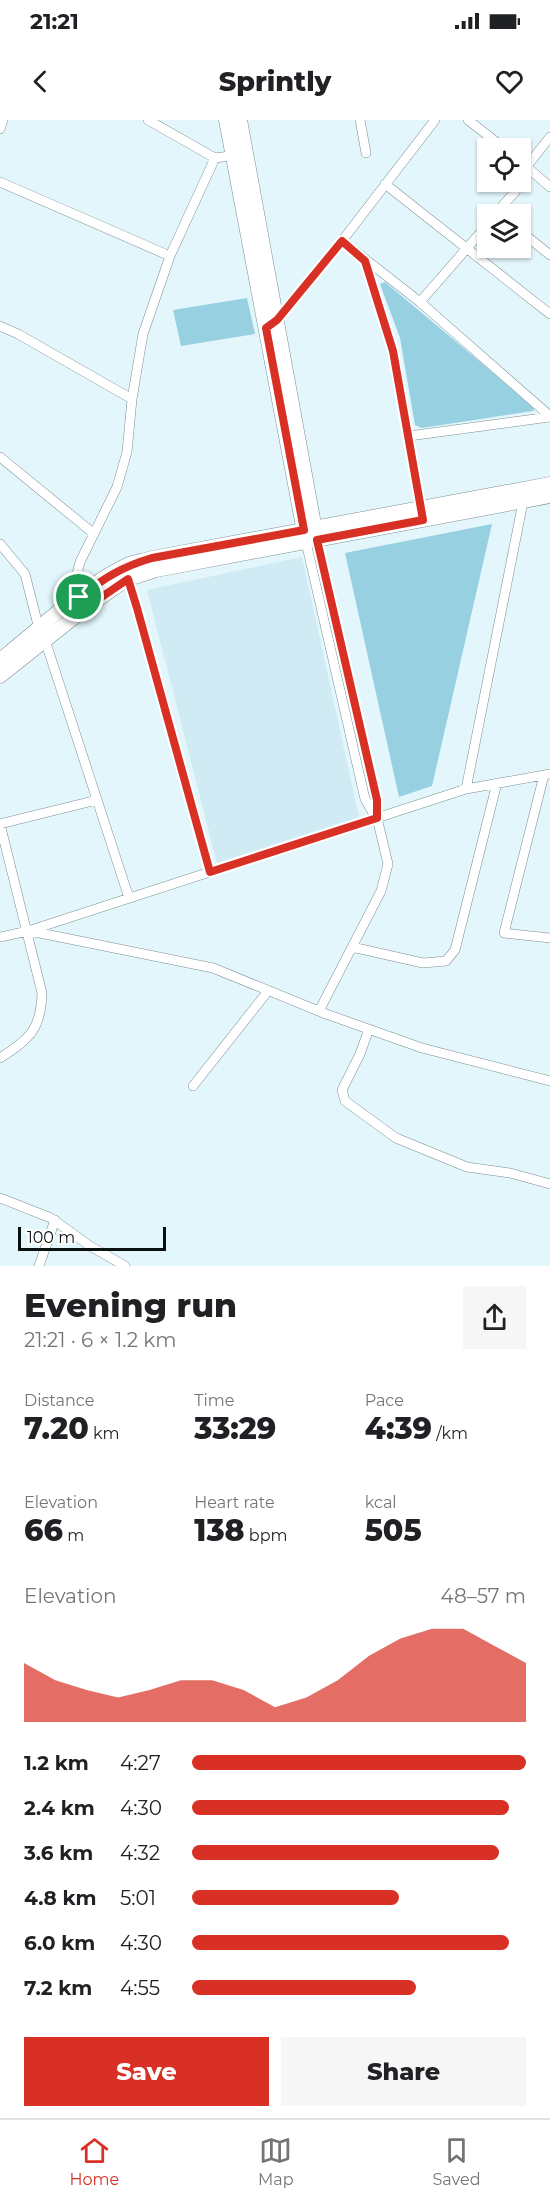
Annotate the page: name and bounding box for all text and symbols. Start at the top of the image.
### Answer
text: 21:21 [30,8,79,35]
icon: back [24,65,57,98]
text: Sprintly [219,65,331,98]
icon: heart [493,65,526,98]
map controls [477,138,531,258]
button: locate [477,138,531,192]
button: layers [477,204,531,258]
pin [53,571,104,622]
icon: arrive [62,580,95,613]
scale bar [18,1224,166,1252]
text: 100 m [27,1228,75,1247]
text: Evening run [24,1285,237,1325]
button: share [463,1286,526,1349]
text: 21:21 · 6 × 1.2 km [24,1328,176,1352]
text: Distance [24,1391,94,1410]
text: Time [194,1391,234,1410]
text: Pace [365,1391,404,1410]
text: 7.20 [24,1410,89,1447]
text: 33:29 [194,1410,276,1447]
text: 4:39 [365,1410,432,1447]
text: km [89,1424,120,1443]
text: /km [432,1424,468,1443]
text: Elevation [24,1493,98,1512]
text: Heart rate [194,1493,275,1512]
text: kcal [365,1493,397,1512]
text: 66 [24,1512,63,1549]
text: 138 [194,1512,245,1549]
text: 505 [365,1512,422,1549]
text: m [63,1526,84,1545]
text: bpm [245,1526,288,1545]
text: Elevation [24,1584,116,1608]
text: 48–57 m [441,1584,526,1608]
text: 1.2 km [24,1751,89,1775]
text: 4:27 [120,1751,161,1775]
text: 2.4 km [24,1796,95,1820]
text: 4:30 [120,1796,162,1820]
text: 3.6 km [24,1841,93,1865]
text: 4:32 [120,1841,160,1865]
text: 4.8 km [24,1886,97,1910]
text: 5:01 [120,1886,156,1910]
text: 6.0 km [24,1931,95,1955]
text: 4:30 [120,1931,162,1955]
text: 7.2 km [24,1976,92,2000]
text: 4:55 [120,1976,160,2000]
button: Save [24,2037,269,2106]
button: Share [281,2037,526,2106]
tab: Home [69,2134,119,2189]
tab: Map [258,2134,294,2189]
tab: Saved [432,2134,481,2189]

